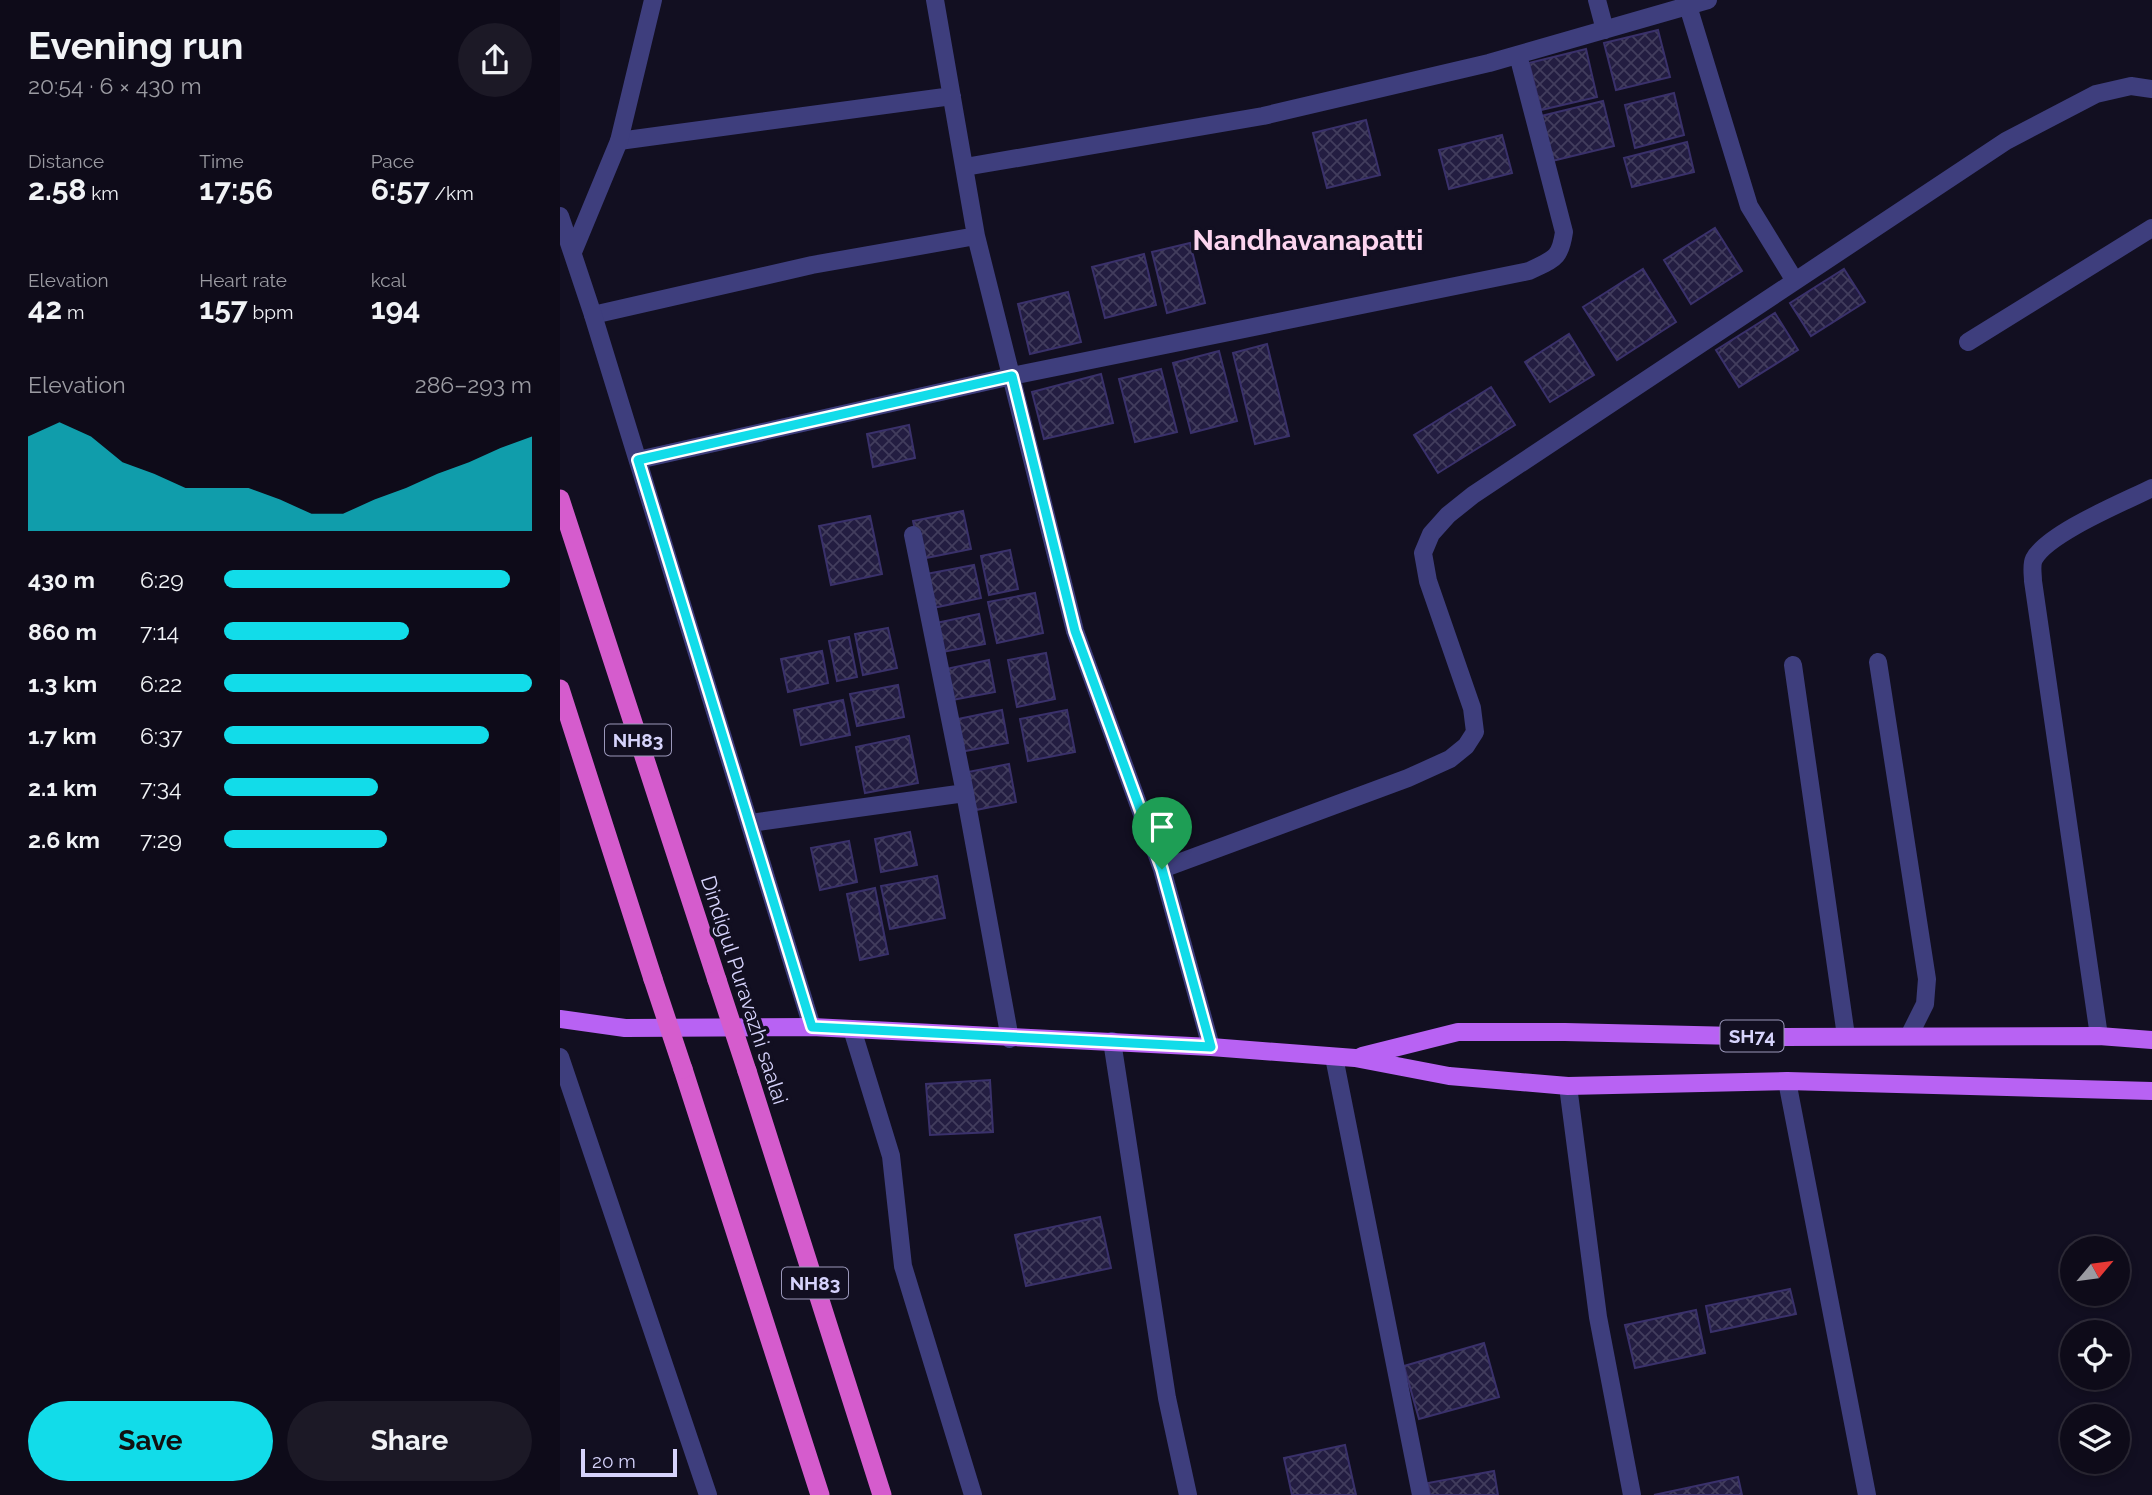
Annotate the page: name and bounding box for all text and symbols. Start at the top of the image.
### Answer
text: Evening run [28,23,243,68]
button: share [458,23,532,97]
text: 20:54 · 6 × 430 m [28,72,202,99]
text: Distance [28,150,104,172]
text: Time [199,150,244,172]
text: Pace [371,150,414,172]
text: 2.58 [28,172,86,207]
text: 17:56 [199,172,273,207]
text: 6:57 [371,172,430,207]
text: km [86,182,119,204]
text: /km [430,182,474,204]
district label: Nandhavanapatti [1192,224,1424,257]
text: Elevation [28,269,109,291]
text: Heart rate [199,269,287,291]
text: kcal [371,269,406,291]
text: 42 [28,291,62,326]
text: 157 [199,291,248,326]
text: 194 [371,291,420,326]
text: m [62,301,84,323]
text: bpm [248,301,293,323]
text: Elevation [28,371,126,398]
text: 286–293 m [415,371,532,398]
text: 430 m [28,566,95,593]
text: 6:29 [140,566,184,593]
text: 860 m [28,618,97,645]
text: 7:14 [140,618,179,645]
text: 1.3 km [28,670,97,697]
text: 6:22 [140,670,182,697]
text: 1.7 km [28,722,97,749]
text: 6:37 [140,722,183,749]
road number: NH83 [605,724,671,755]
text: 2.1 km [28,774,97,801]
text: 7:34 [140,774,181,801]
pin [1132,797,1192,869]
icon: arrive [1143,808,1181,846]
text: 2.6 km [28,826,100,853]
text: 7:29 [140,826,182,853]
street label: Dindigul Puravazhi saalai [696,872,793,1107]
road number: SH74 [1720,1020,1784,1052]
north arrow [2060,1236,2130,1306]
map controls [2060,1236,2130,1474]
road number: NH83 [782,1268,848,1298]
button: locate [2060,1320,2130,1390]
button: Save [28,1401,273,1481]
button: Share [287,1401,532,1481]
button: layers [2060,1404,2130,1474]
scale bar [581,1446,677,1478]
text: 20 m [592,1450,636,1472]

